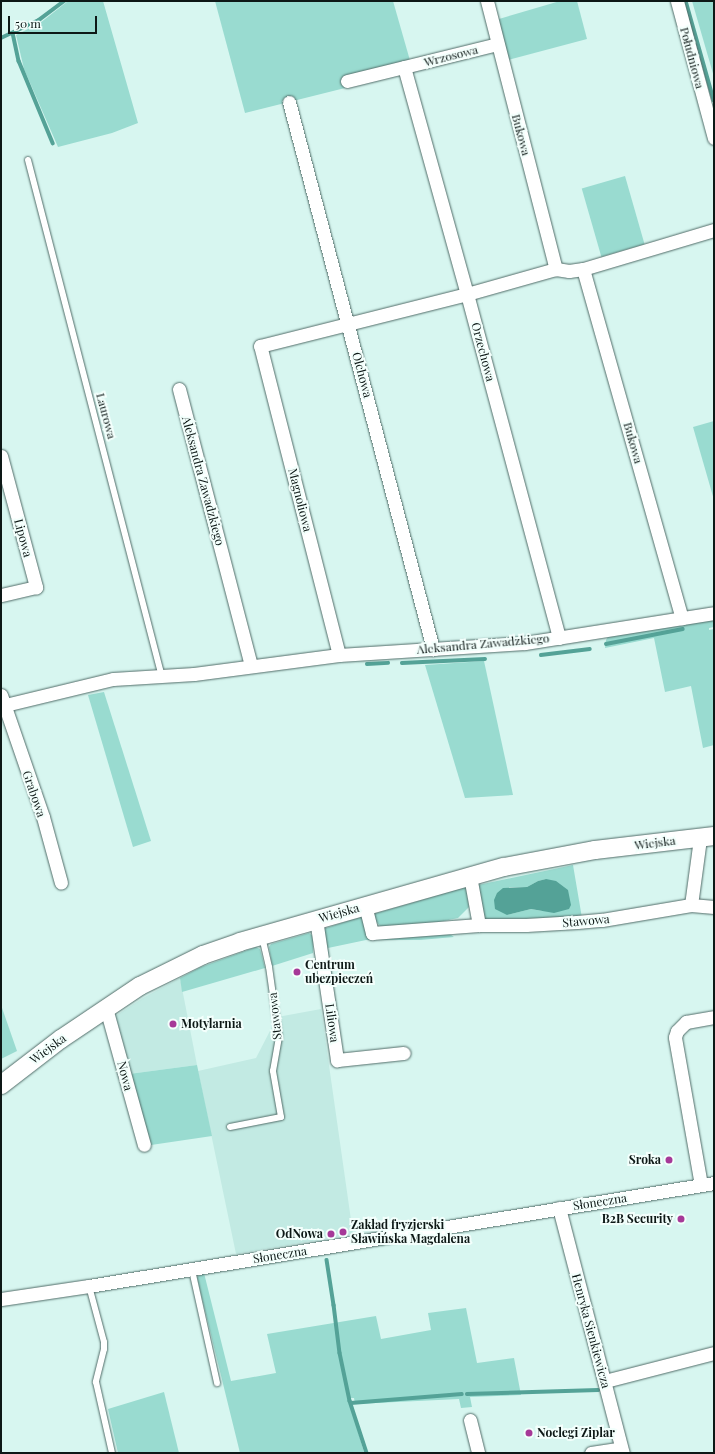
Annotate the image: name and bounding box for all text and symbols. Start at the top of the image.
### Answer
scale bar [10,8,99,34]
text: 50 m [15,15,41,31]
street label: Południowa [677,26,707,90]
street label: Wrzosowa [423,42,479,70]
street label: Bukowa [509,113,533,157]
street label: Orzechowa [468,321,498,383]
street label: Olchowa [349,351,375,399]
street label: Laurowa [93,392,119,440]
street label: Aleksandra Zawadzkiego [179,415,227,547]
street label: Bukowa [620,421,646,465]
street label: Magnoliowa [285,467,315,533]
street label: Lipowa [11,517,35,559]
street label: Aleksandra Zawadzkiego [416,631,550,657]
street label: Grabowa [19,769,49,819]
street label: Wiejska [634,833,676,853]
street label: Wiejska [317,900,361,926]
street label: Stawowa [562,912,610,930]
place label: Centrum ubezpieczeń [305,958,373,986]
marker: Centrum ubezpieczeń [292,967,302,977]
street label: Stawowa [265,992,285,1040]
street label: Liliowa [322,1003,342,1043]
place label: Motylarnia [181,1017,242,1031]
marker: Motylarnia [168,1019,178,1029]
street label: Wiejska [27,1031,69,1067]
street label: Nowa [114,1060,136,1092]
place label: Sroka [629,1153,661,1167]
marker: Sroka [664,1155,674,1165]
street label: Słoneczna [572,1191,628,1213]
place label: B2B Security [602,1212,673,1226]
marker: B2B Security [676,1214,686,1224]
place label: Zakład fryzjerski Sławińska Magdalena [351,1218,470,1246]
place label: OdNowa [276,1227,323,1241]
marker: Zakład fryzjerski Sławińska Magdalena [338,1227,348,1237]
marker: OdNowa [326,1229,336,1239]
street label: Słoneczna [252,1244,308,1266]
street label: Henryka Sienkiewicza [569,1272,613,1390]
place label: Noclegi Ziplar [537,1426,615,1440]
marker: Noclegi Ziplar [524,1428,534,1438]

